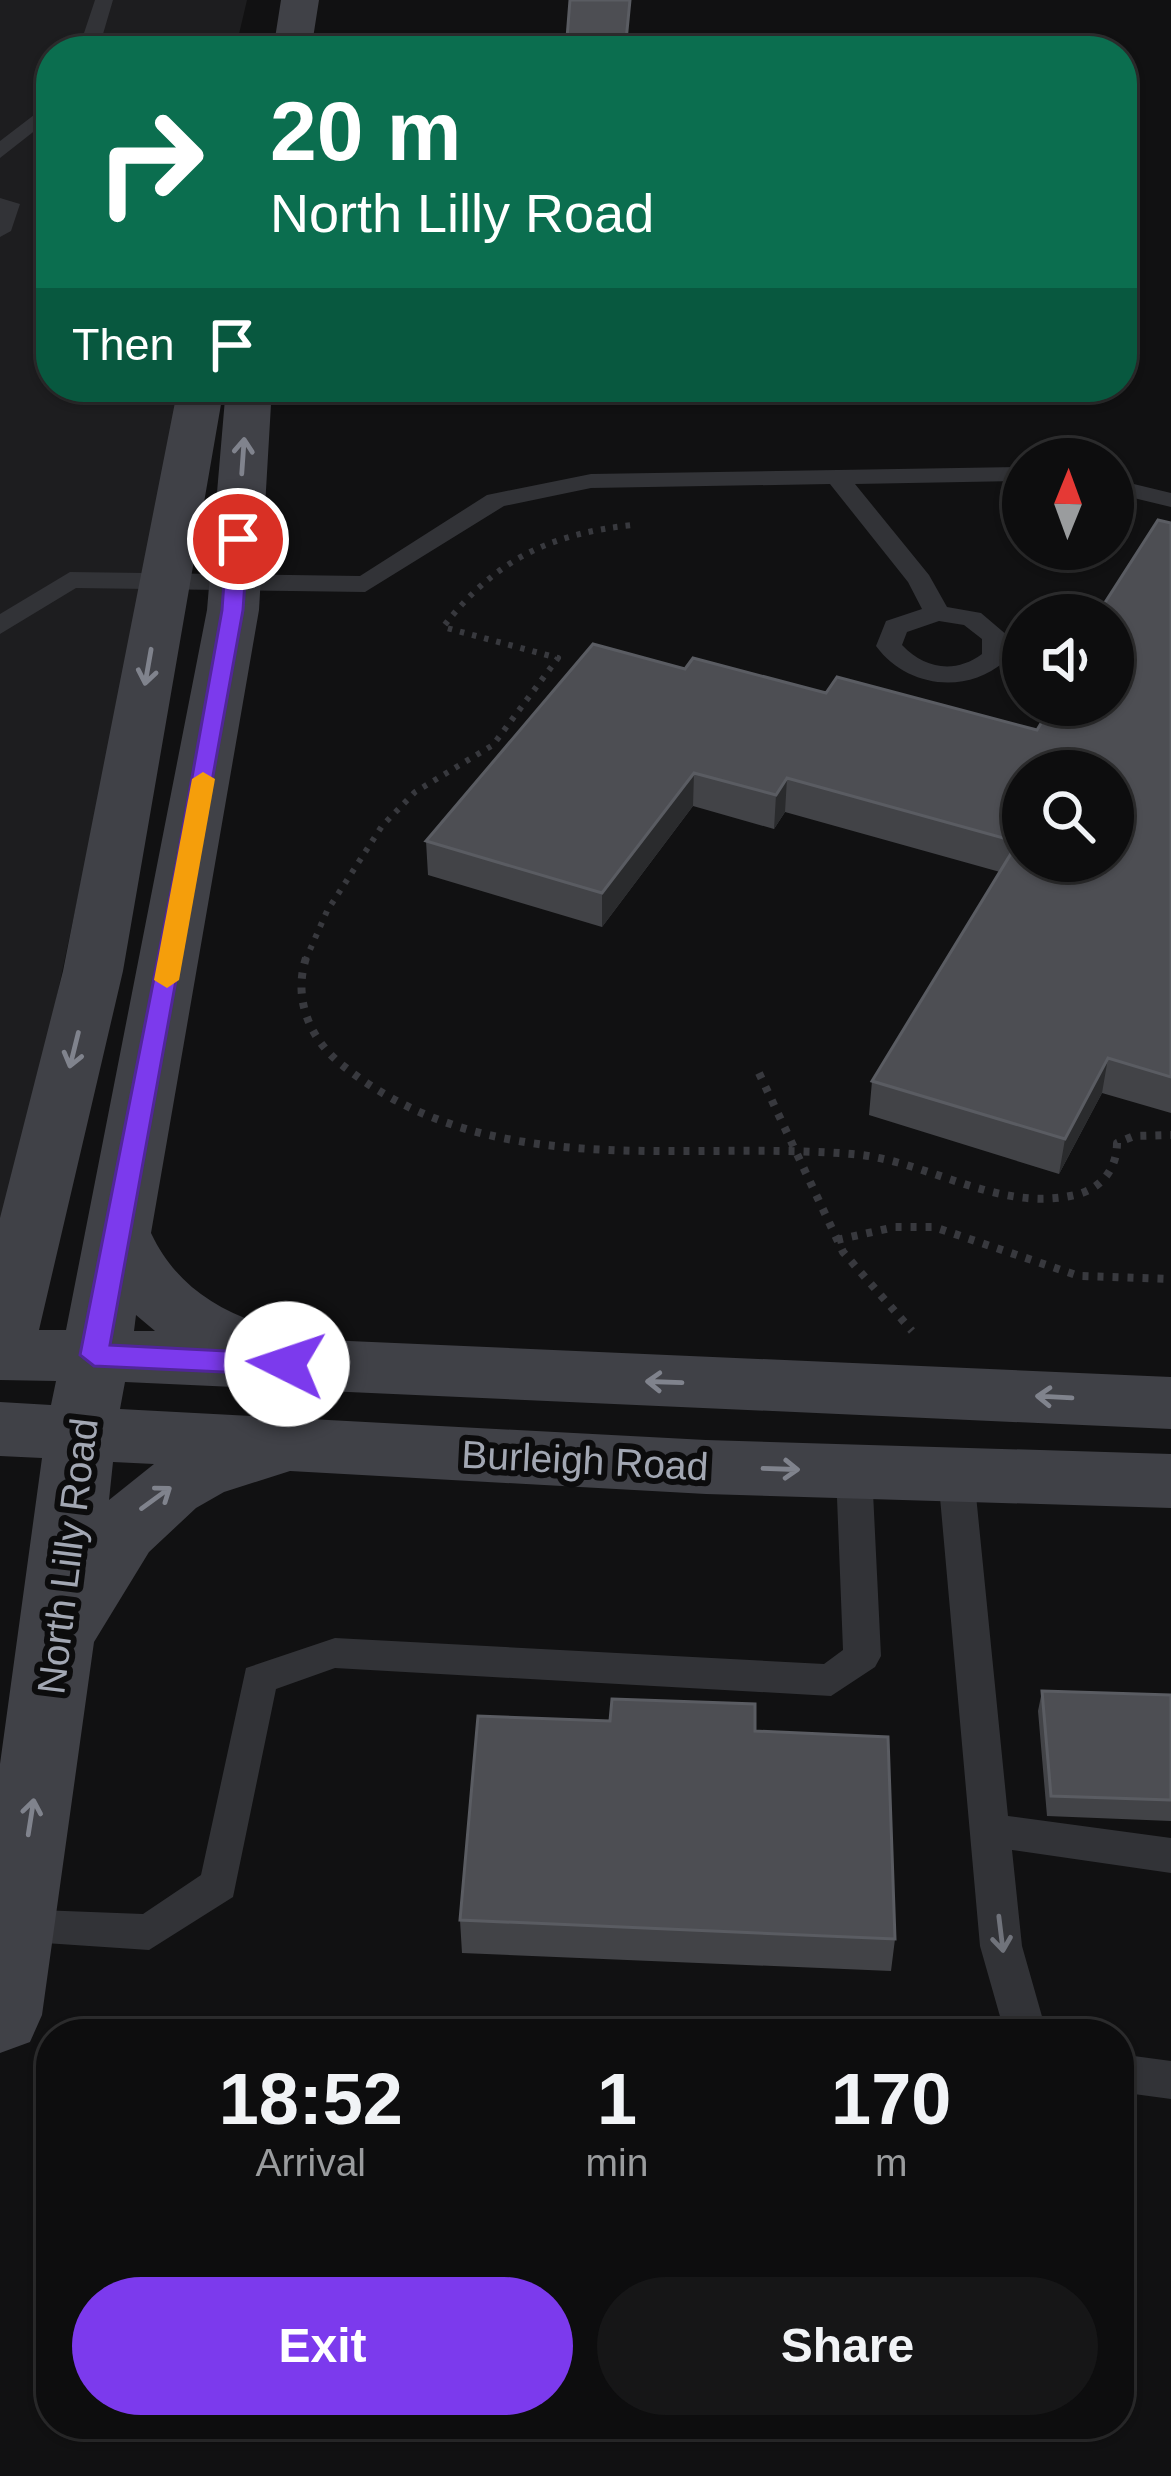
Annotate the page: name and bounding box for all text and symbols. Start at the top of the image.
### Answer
icon: right [72,84,228,240]
text: 20 m [270,84,461,178]
text: North Lilly Road [270,183,654,243]
icon: arrive [199,312,265,378]
text: Then [72,319,175,370]
one-way arrow [232,437,255,476]
north arrow [1002,438,1134,570]
map controls [1002,438,1134,882]
pin [187,488,289,590]
icon: arrive [205,506,271,572]
button: sound [1002,594,1134,726]
one-way arrow [136,647,159,686]
button: search [1002,750,1134,882]
one-way arrow [62,1030,84,1068]
position arrow [224,1301,350,1427]
one-way arrow [645,1371,684,1394]
one-way arrow [1035,1385,1074,1408]
street label: North Lilly Road [29,1416,106,1696]
street label: Burleigh Road [460,1433,710,1488]
one-way arrow [761,1458,800,1481]
one-way arrow [139,1485,171,1511]
one-way arrow [20,1798,43,1837]
one-way arrow [990,1914,1012,1953]
text: 18:52 [219,2059,403,2139]
text: 1 [597,2059,637,2139]
text: 170 [831,2059,951,2139]
text: Arrival [256,2141,366,2184]
text: min [586,2141,648,2184]
text: m [875,2141,907,2184]
button: Exit [72,2277,573,2415]
button: Share [597,2277,1098,2415]

